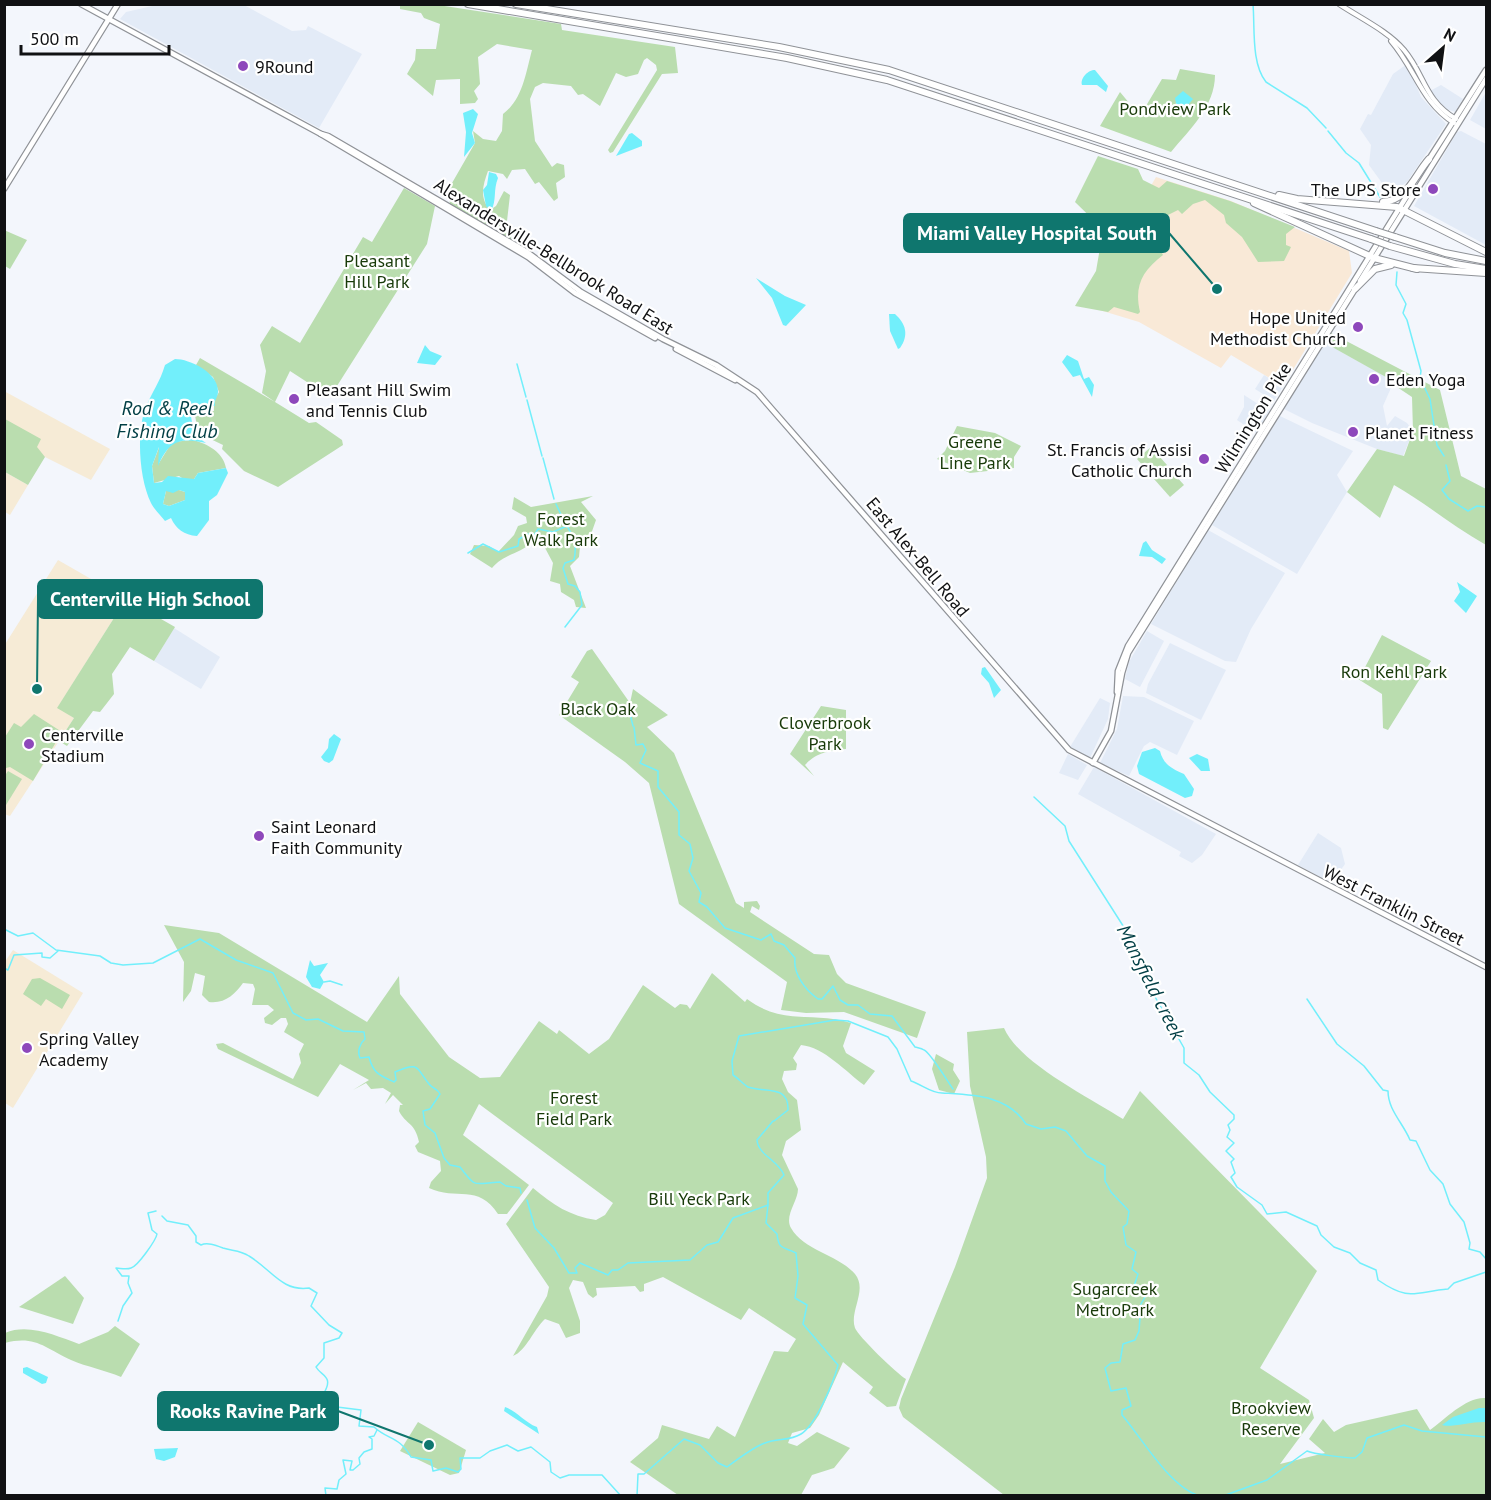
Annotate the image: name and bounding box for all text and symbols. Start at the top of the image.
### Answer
scale bar [21,18,170,56]
north arrow [1413,18,1473,78]
text: N [1441,23,1459,46]
text: 500 m [30,27,79,50]
place label: 9Round [255,55,314,78]
marker: 9Round [236,59,250,73]
park label: Pondview Park [1119,97,1231,120]
street label: Alexandersville-Bellbrook Road East [430,173,678,339]
place label: The UPS Store [1311,178,1421,201]
marker: The UPS Store [1426,182,1440,196]
callout: Miami Valley Hospital South [904,214,1169,252]
text: Miami Valley Hospital South [917,220,1157,246]
park label: Pleasant Hill Park [344,249,410,293]
place label: Hope United Methodist Church [1210,306,1346,350]
marker: Hope United Methodist Church [1351,320,1365,334]
street label: Wilmington Pike [1210,358,1296,478]
place label: Eden Yoga [1386,368,1465,391]
marker: Eden Yoga [1367,372,1381,386]
place label: Pleasant Hill Swim and Tennis Club [306,378,451,422]
marker: Pleasant Hill Swim and Tennis Club [287,392,301,406]
water label: Rod & Reel Fishing Club [116,395,218,444]
place label: Planet Fitness [1365,421,1474,444]
marker: Planet Fitness [1346,425,1360,439]
park label: Greene Line Park [939,430,1011,474]
place label: St. Francis of Assisi Catholic Church [1047,438,1192,482]
marker: St. Francis of Assisi Catholic Church [1197,452,1211,466]
street label: East Alex-Bell Road [861,493,975,621]
park label: Forest Walk Park [524,507,599,551]
callout: Centerville High School [38,580,262,618]
text: Centerville High School [50,586,250,612]
park label: Ron Kehl Park [1341,660,1448,683]
park label: Black Oak [560,697,636,720]
park label: Cloverbrook Park [779,711,872,755]
place label: Centerville Stadium [41,723,124,767]
marker: Centerville Stadium [22,737,36,751]
place label: Saint Leonard Faith Community [271,815,403,859]
marker: Saint Leonard Faith Community [252,829,266,843]
street label: West Franklin Street [1320,859,1468,951]
water label: Mansfield creek [1111,920,1192,1045]
place label: Spring Valley Academy [39,1027,140,1071]
marker: Spring Valley Academy [20,1041,34,1055]
park label: Forest Field Park [536,1086,612,1130]
park label: Bill Yeck Park [648,1187,750,1210]
park label: Sugarcreek MetroPark [1073,1277,1158,1321]
callout: Rooks Ravine Park [158,1392,338,1430]
park label: Brookview Reserve [1231,1396,1312,1440]
text: Rooks Ravine Park [170,1398,326,1424]

